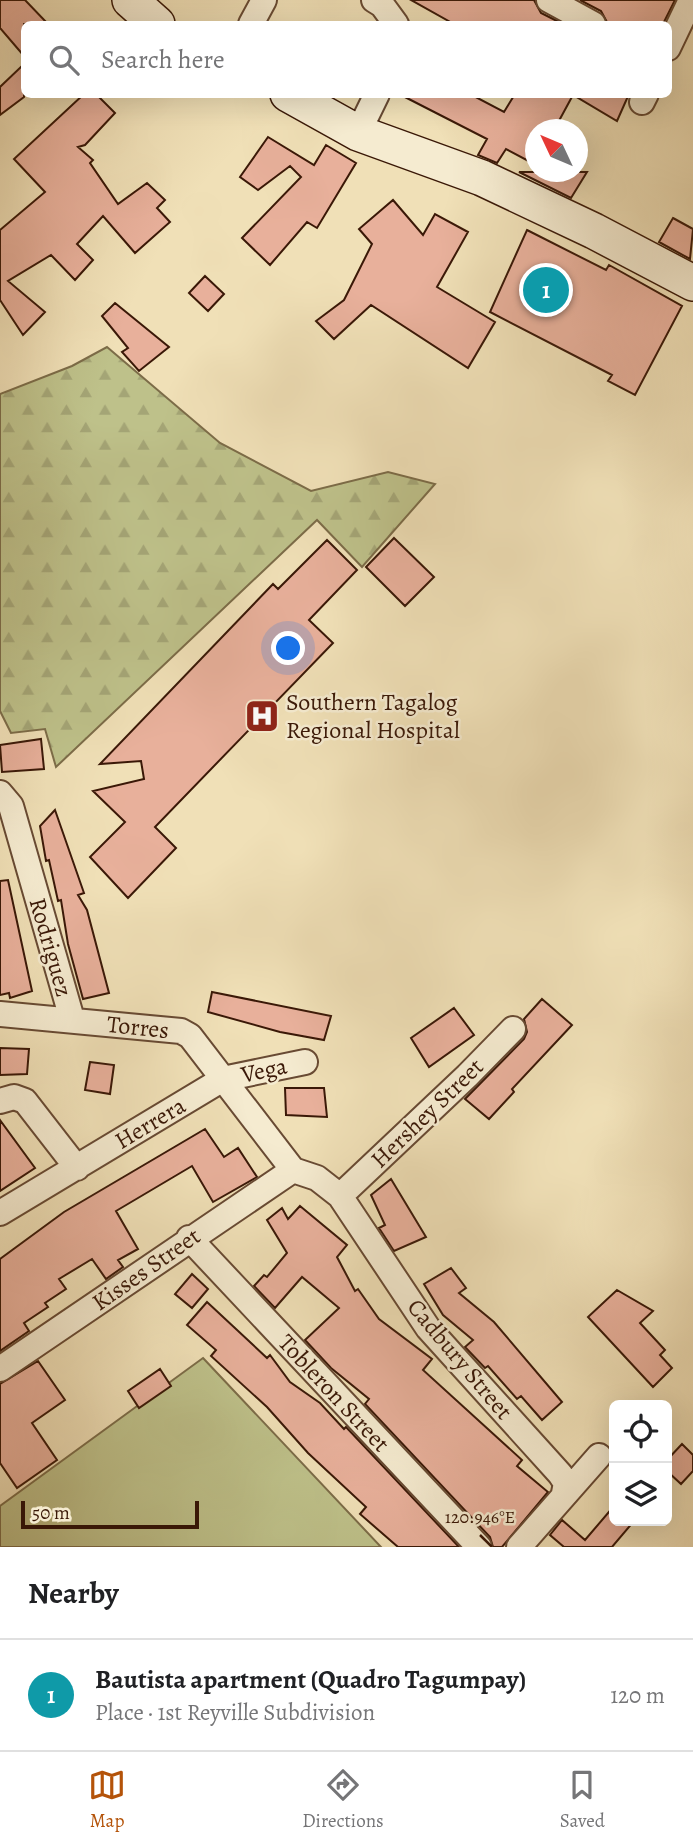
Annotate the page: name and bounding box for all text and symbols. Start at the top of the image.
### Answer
search box [21,21,672,98]
icon: search [45,41,83,79]
text: Search here [101,42,225,77]
north arrow [525,119,588,182]
pin: 1 [523,264,569,316]
your location [271,631,305,665]
place label: Southern Tagalog Regional Hospital [286,686,460,746]
hospital icon: Southern Tagalog Regional Hospital [243,697,281,735]
street label: Rodriguez [22,894,80,1000]
street label: Torres [105,1008,171,1046]
street label: Vega [237,1049,291,1091]
street label: Hershey Street [364,1051,490,1175]
street label: Herrera [109,1089,192,1157]
street label: Kisses Street [85,1220,207,1318]
street label: Cadbury Street [400,1292,520,1426]
street label: Tobleron Street [271,1327,397,1459]
map controls [609,1400,672,1526]
button: locate [609,1400,672,1463]
button: layers [609,1463,672,1526]
scale bar [21,1498,200,1530]
text: 50 m [32,1500,70,1526]
text: 120.946°E [445,1505,515,1529]
text: Nearby [28,1573,119,1613]
text: Bautista apartment (Quadro Tagumpay) [95,1662,526,1697]
text: 1 [47,1680,55,1711]
text: 120 m [610,1680,665,1711]
text: Place · 1st Reyville Subdivision [95,1697,375,1728]
tab: Map [88,1766,126,1834]
tab: Directions [302,1766,384,1834]
tab: Saved [560,1766,605,1834]

